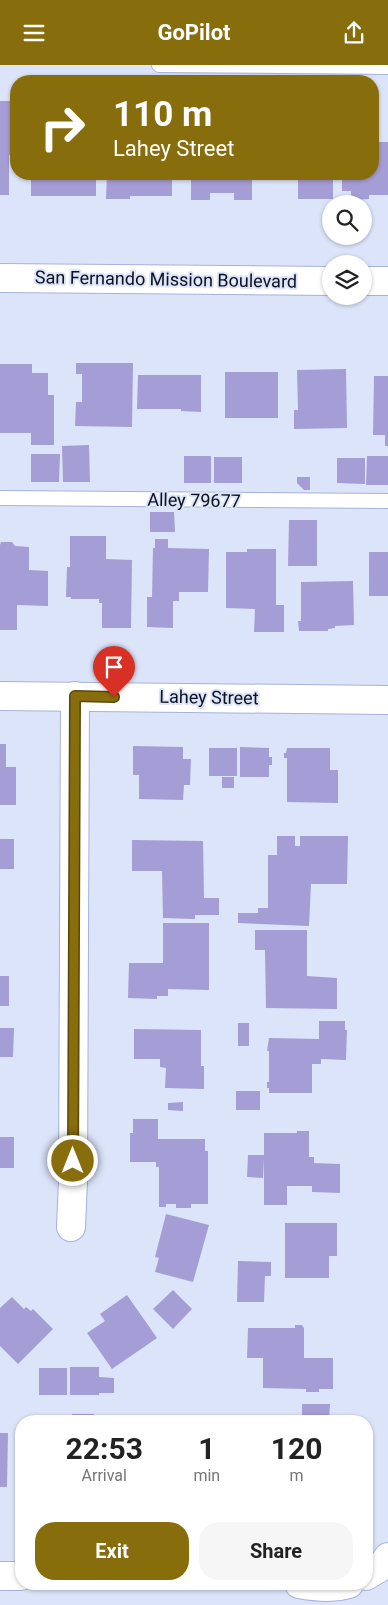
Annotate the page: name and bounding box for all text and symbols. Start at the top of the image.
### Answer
icon: menu [20,19,48,47]
icon: share [340,19,368,47]
text: GoPilot [157,20,231,45]
text: 110 m [113,94,212,135]
icon: right [30,95,95,160]
text: Lahey Street [113,136,234,161]
map controls [322,195,372,305]
button: search [322,195,372,245]
button: layers [322,255,372,305]
street label: San Fernando Mission Boulevard [35,266,297,292]
street label: Alley 79677 [147,489,241,511]
pin [93,646,135,697]
icon: arrive [100,653,128,681]
street label: Lahey Street [159,686,259,708]
position arrow [46,1134,98,1186]
text: 22:53 [66,1431,143,1466]
text: 1 [198,1431,215,1466]
text: 120 [271,1431,322,1466]
text: Arrival [82,1466,127,1485]
text: min [193,1466,220,1485]
text: m [290,1466,304,1485]
button: Exit [35,1522,189,1580]
button: Share [199,1522,353,1580]

